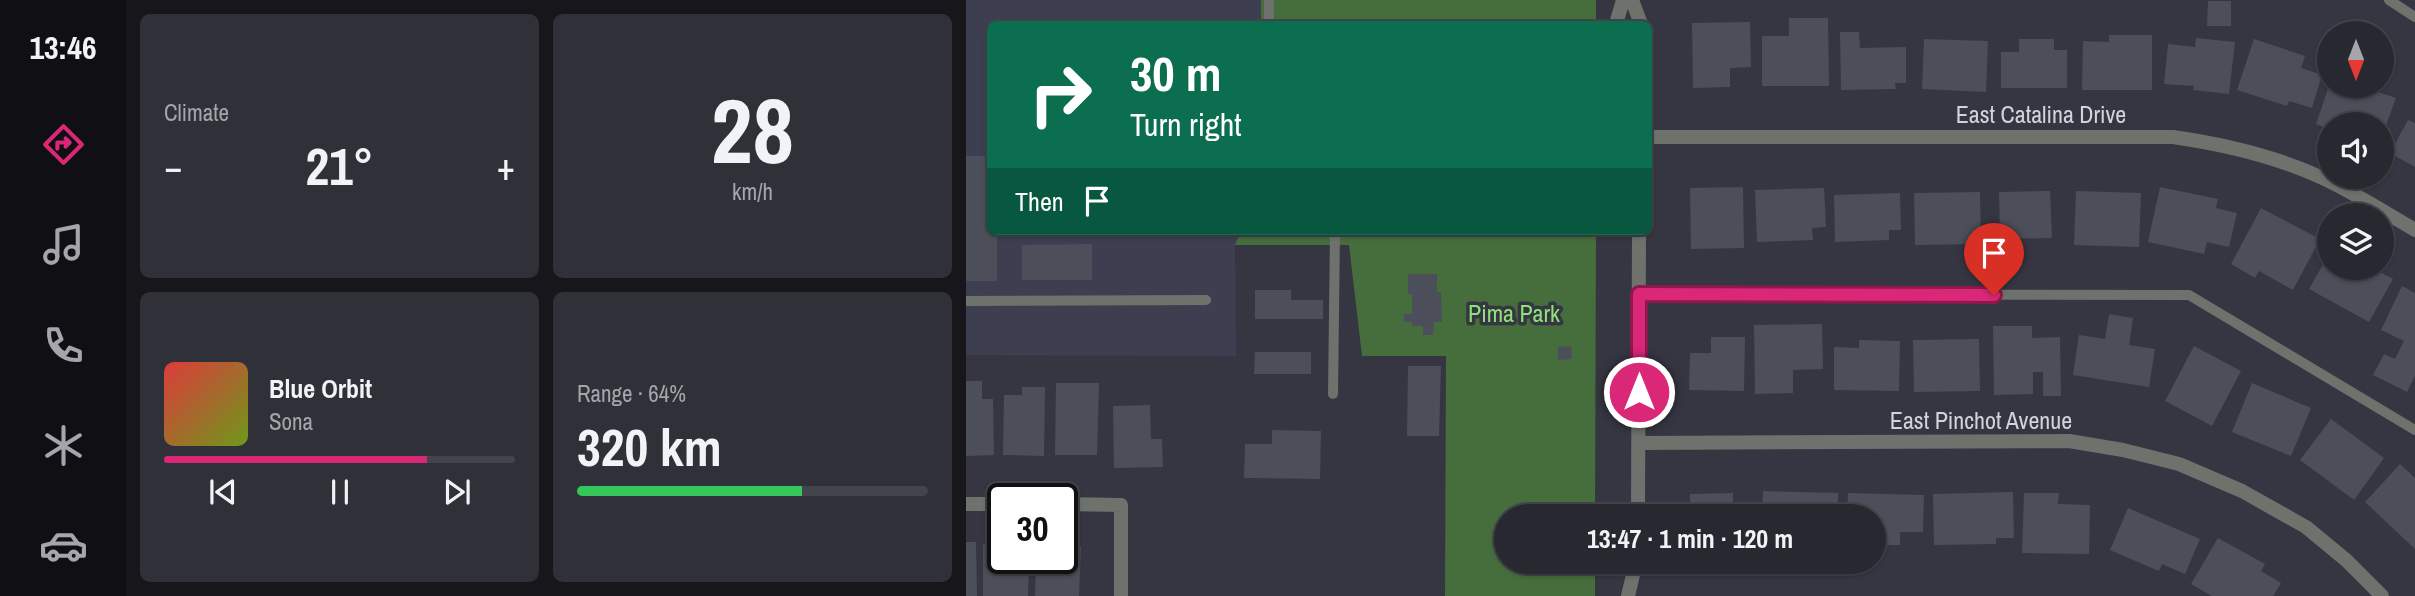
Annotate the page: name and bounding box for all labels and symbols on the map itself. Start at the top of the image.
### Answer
north arrow [2317,21,2394,98]
street label: East Catalina Drive [1956,98,2126,130]
pin [1964,223,2024,295]
park label: Pima Park [1468,297,1560,329]
position arrow [1602,355,1676,429]
street label: East Pinchot Avenue [1890,404,2072,436]
speed limit sign: 30 [987,483,1078,574]

